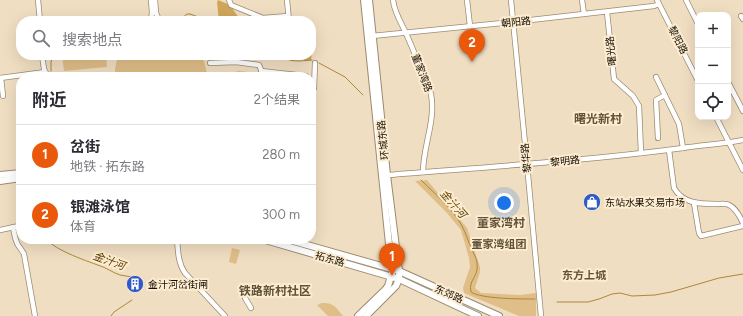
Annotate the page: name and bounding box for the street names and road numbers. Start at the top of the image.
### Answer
street label: 朝阳路 [500,14,532,30]
street label: 黎阳路 [665,24,691,56]
street label: 曙光路 [603,35,619,67]
street label: 董家湾路 [409,52,435,94]
street label: 环城东路 [374,119,392,161]
street label: 黎华路 [518,142,534,174]
street label: 黎明路 [549,153,581,169]
street label: 拓东路 [314,249,346,269]
street label: 东郊路 [433,282,465,306]

